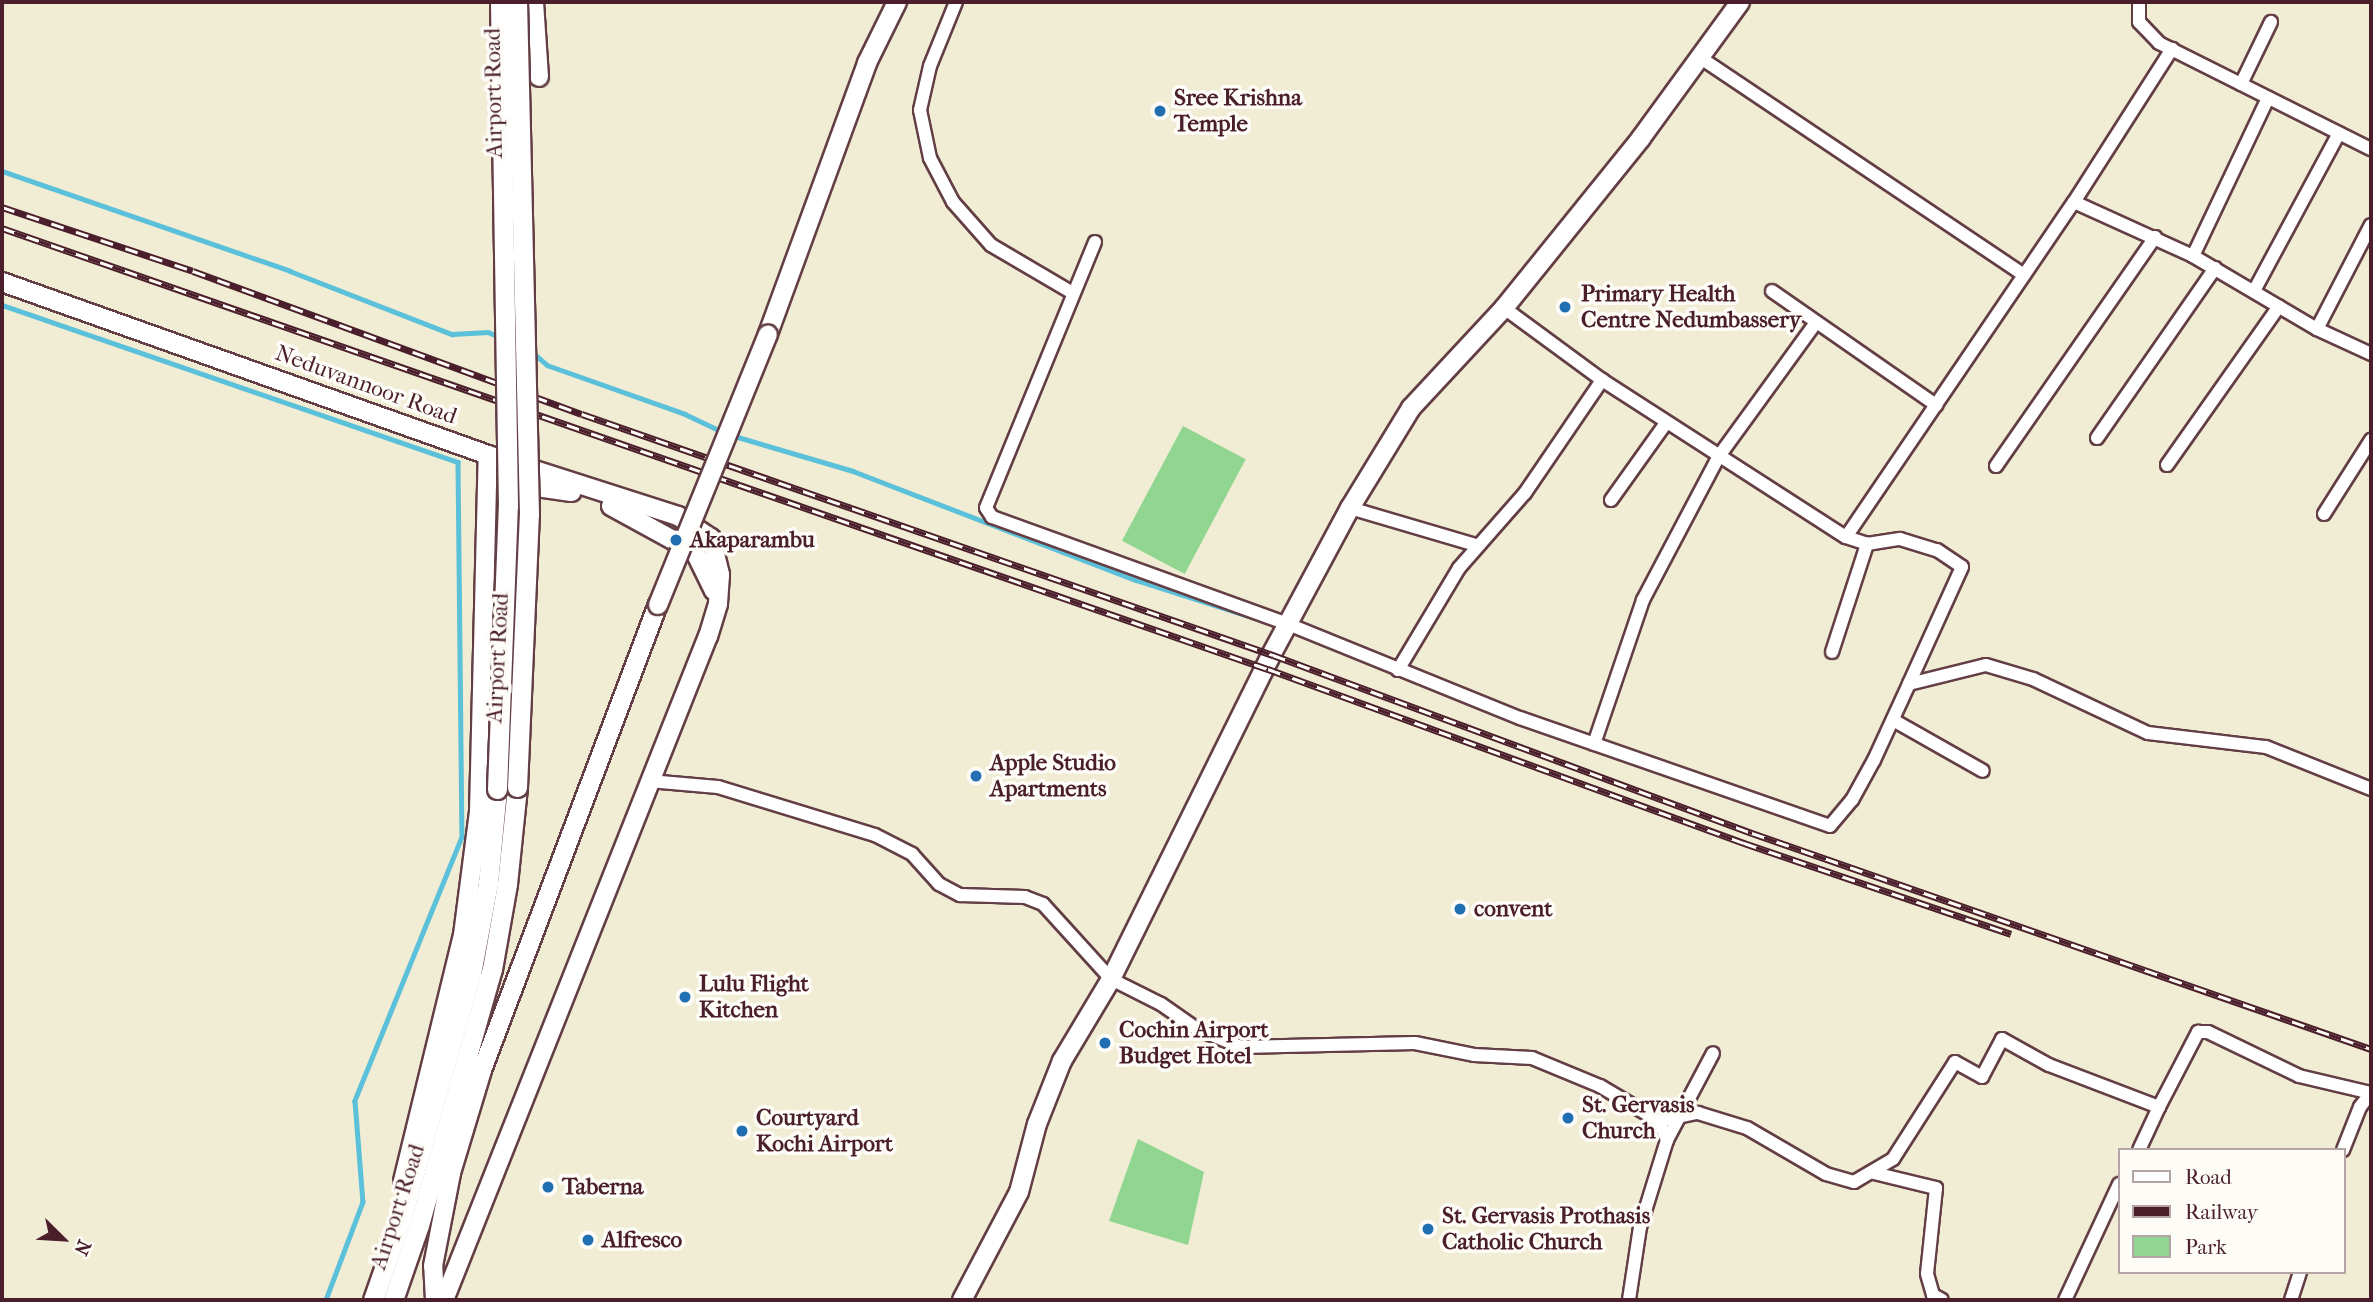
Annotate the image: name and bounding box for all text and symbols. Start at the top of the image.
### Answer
street label: Airport Road [479,28,509,158]
place label: Sree Krishna Temple [1174,84,1302,138]
marker: Sree Krishna Temple [1152,103,1168,119]
place label: Primary Health Centre Nedumbassery [1581,280,1801,334]
marker: Primary Health Centre Nedumbassery [1555,297,1575,317]
street label: Neduvannoor Road [271,339,461,431]
place label: Akaparambu [690,526,815,554]
marker: Akaparambu [668,532,684,548]
street label: Airport Road [481,592,515,724]
place label: Apple Studio Apartments [990,749,1116,803]
marker: Apple Studio Apartments [968,768,984,784]
place label: convent [1474,895,1552,923]
marker: convent [1452,901,1468,917]
place label: Lulu Flight Kitchen [699,970,809,1024]
marker: Lulu Flight Kitchen [677,989,693,1005]
place label: Cochin Airport Budget Hotel [1119,1016,1268,1070]
marker: Cochin Airport Budget Hotel [1097,1035,1113,1051]
place label: St. Gervasis Church [1582,1091,1695,1145]
place label: Courtyard Kochi Airport [756,1104,893,1158]
marker: St. Gervasis Church [1560,1110,1576,1126]
marker: Courtyard Kochi Airport [734,1123,750,1139]
street label: Airport Road [365,1141,431,1273]
legend [2118,1148,2345,1274]
text: Road [2185,1165,2232,1189]
place label: Taberna [562,1173,643,1201]
marker: Taberna [540,1179,556,1195]
text: Railway [2185,1200,2258,1224]
place label: St. Gervasis Prothasis Catholic Church [1442,1202,1650,1256]
north arrow [28,1204,98,1274]
marker: St. Gervasis Prothasis Catholic Church [1420,1221,1436,1237]
place label: Alfresco [602,1226,682,1254]
marker: Alfresco [580,1232,596,1248]
text: Park [2185,1235,2227,1259]
text: N [69,1236,95,1259]

